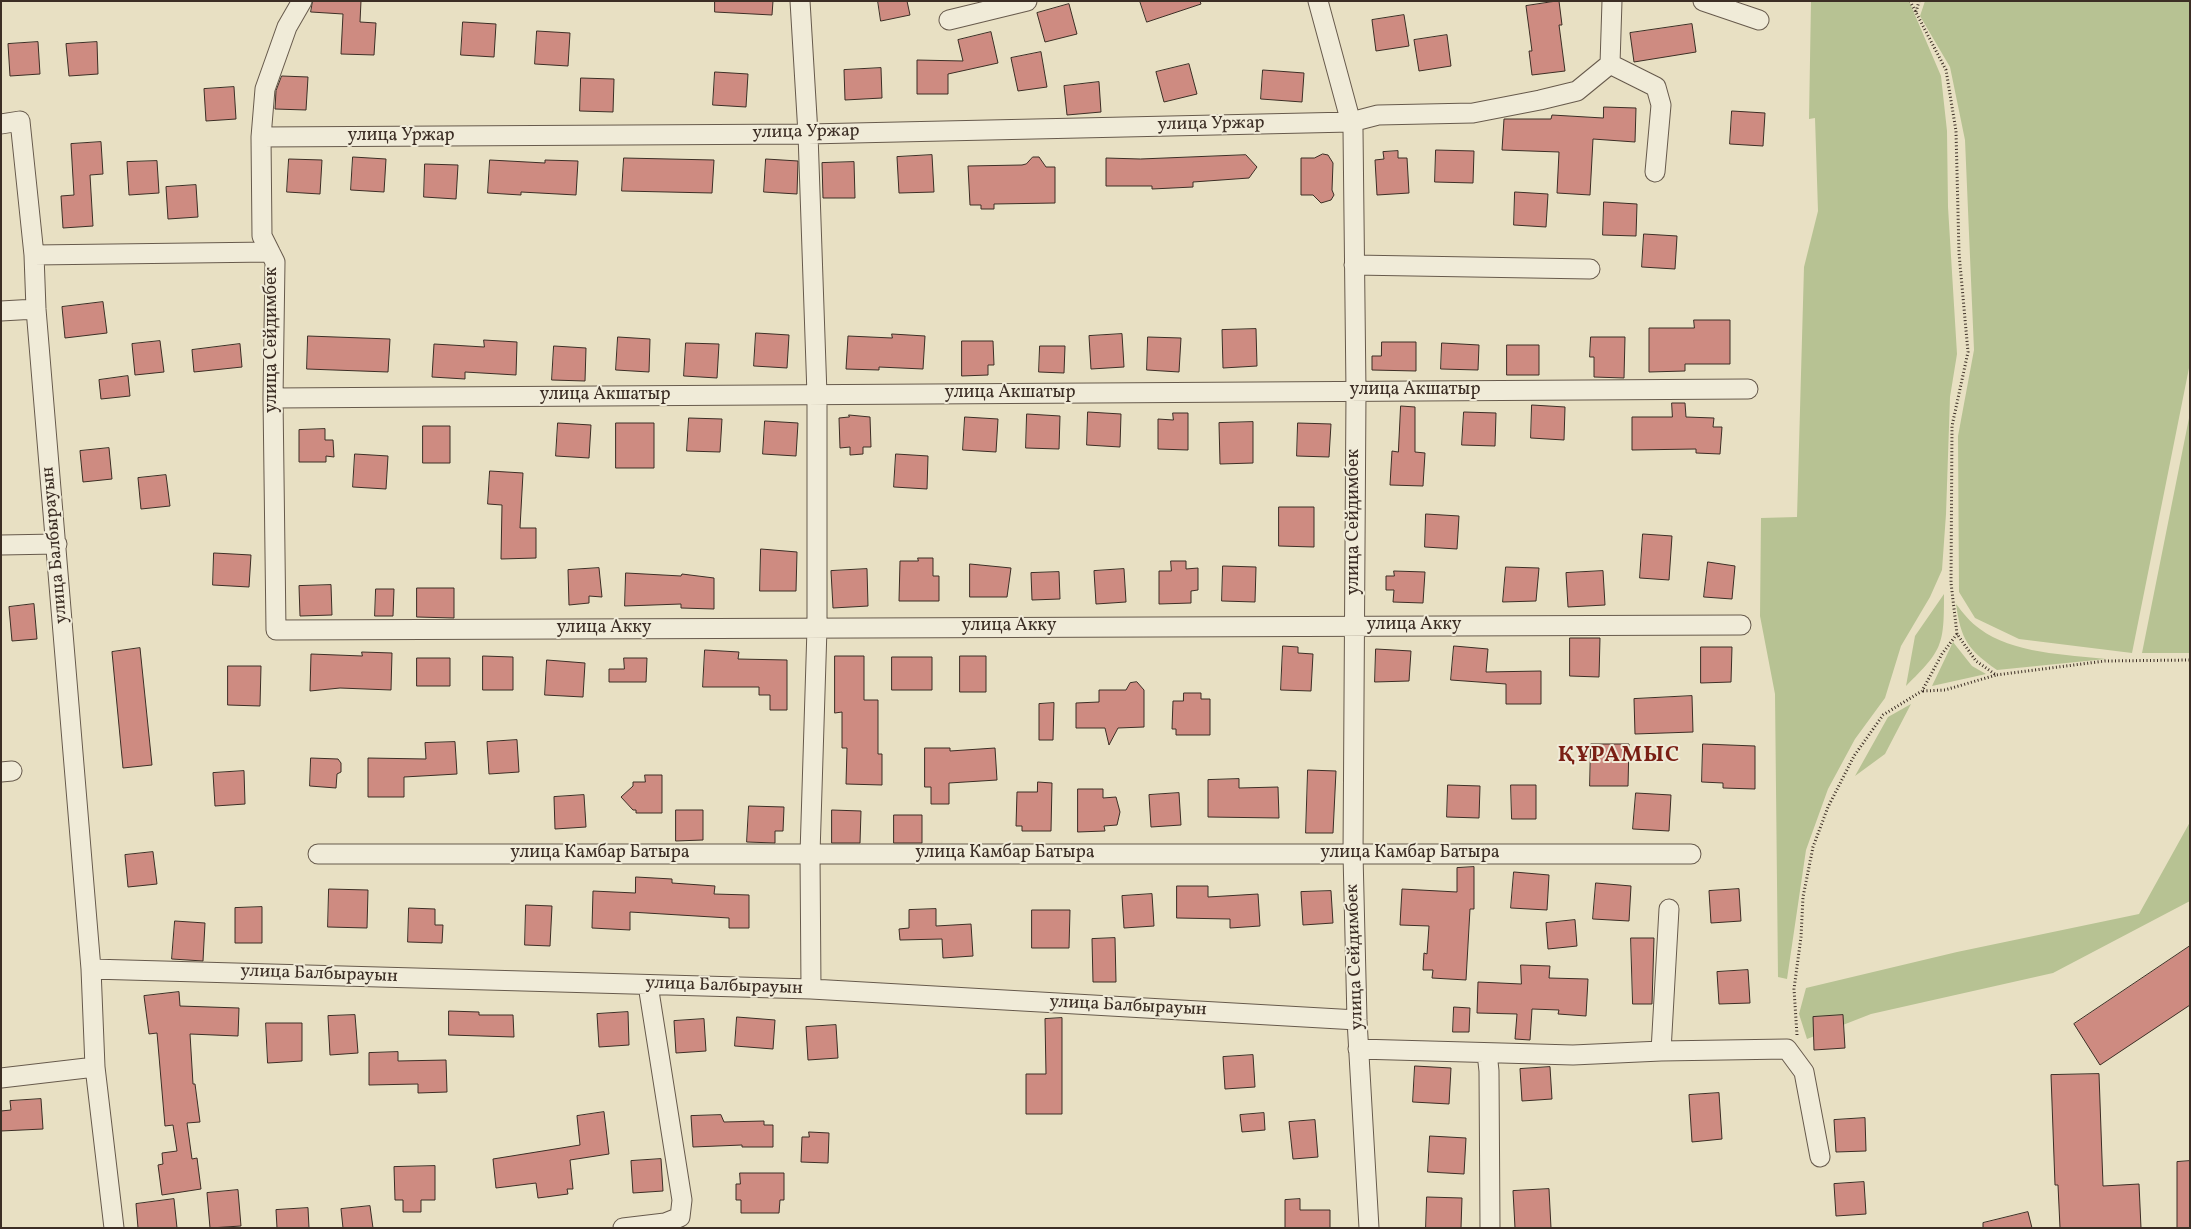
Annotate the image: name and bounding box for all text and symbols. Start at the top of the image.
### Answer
street label: улица Уржар [1157,113,1265,137]
street label: улица Уржар [752,121,860,145]
street label: улица Уржар [347,126,455,148]
street label: улица Сейдимбек [262,267,284,413]
street label: улица Акшатыр [1349,380,1481,402]
street label: улица Акшатыр [944,383,1076,405]
street label: улица Акшатыр [539,385,671,407]
street label: улица Сейдимбек [1344,449,1366,595]
street label: улица Балбырауын [38,466,74,624]
street label: улица Акку [1366,615,1462,637]
street label: улица Акку [961,616,1057,638]
street label: улица Акку [556,618,652,640]
district label: ҚҰРАМЫС [1557,744,1681,770]
street label: улица Камбар Батыра [510,843,690,865]
street label: улица Камбар Батыра [915,843,1095,865]
street label: улица Камбар Батыра [1320,843,1500,865]
street label: улица Сейдимбек [1343,884,1369,1030]
street label: улица Балбырауын [240,961,398,989]
street label: улица Балбырауын [645,973,803,1001]
street label: улица Балбырауын [1049,992,1207,1022]

